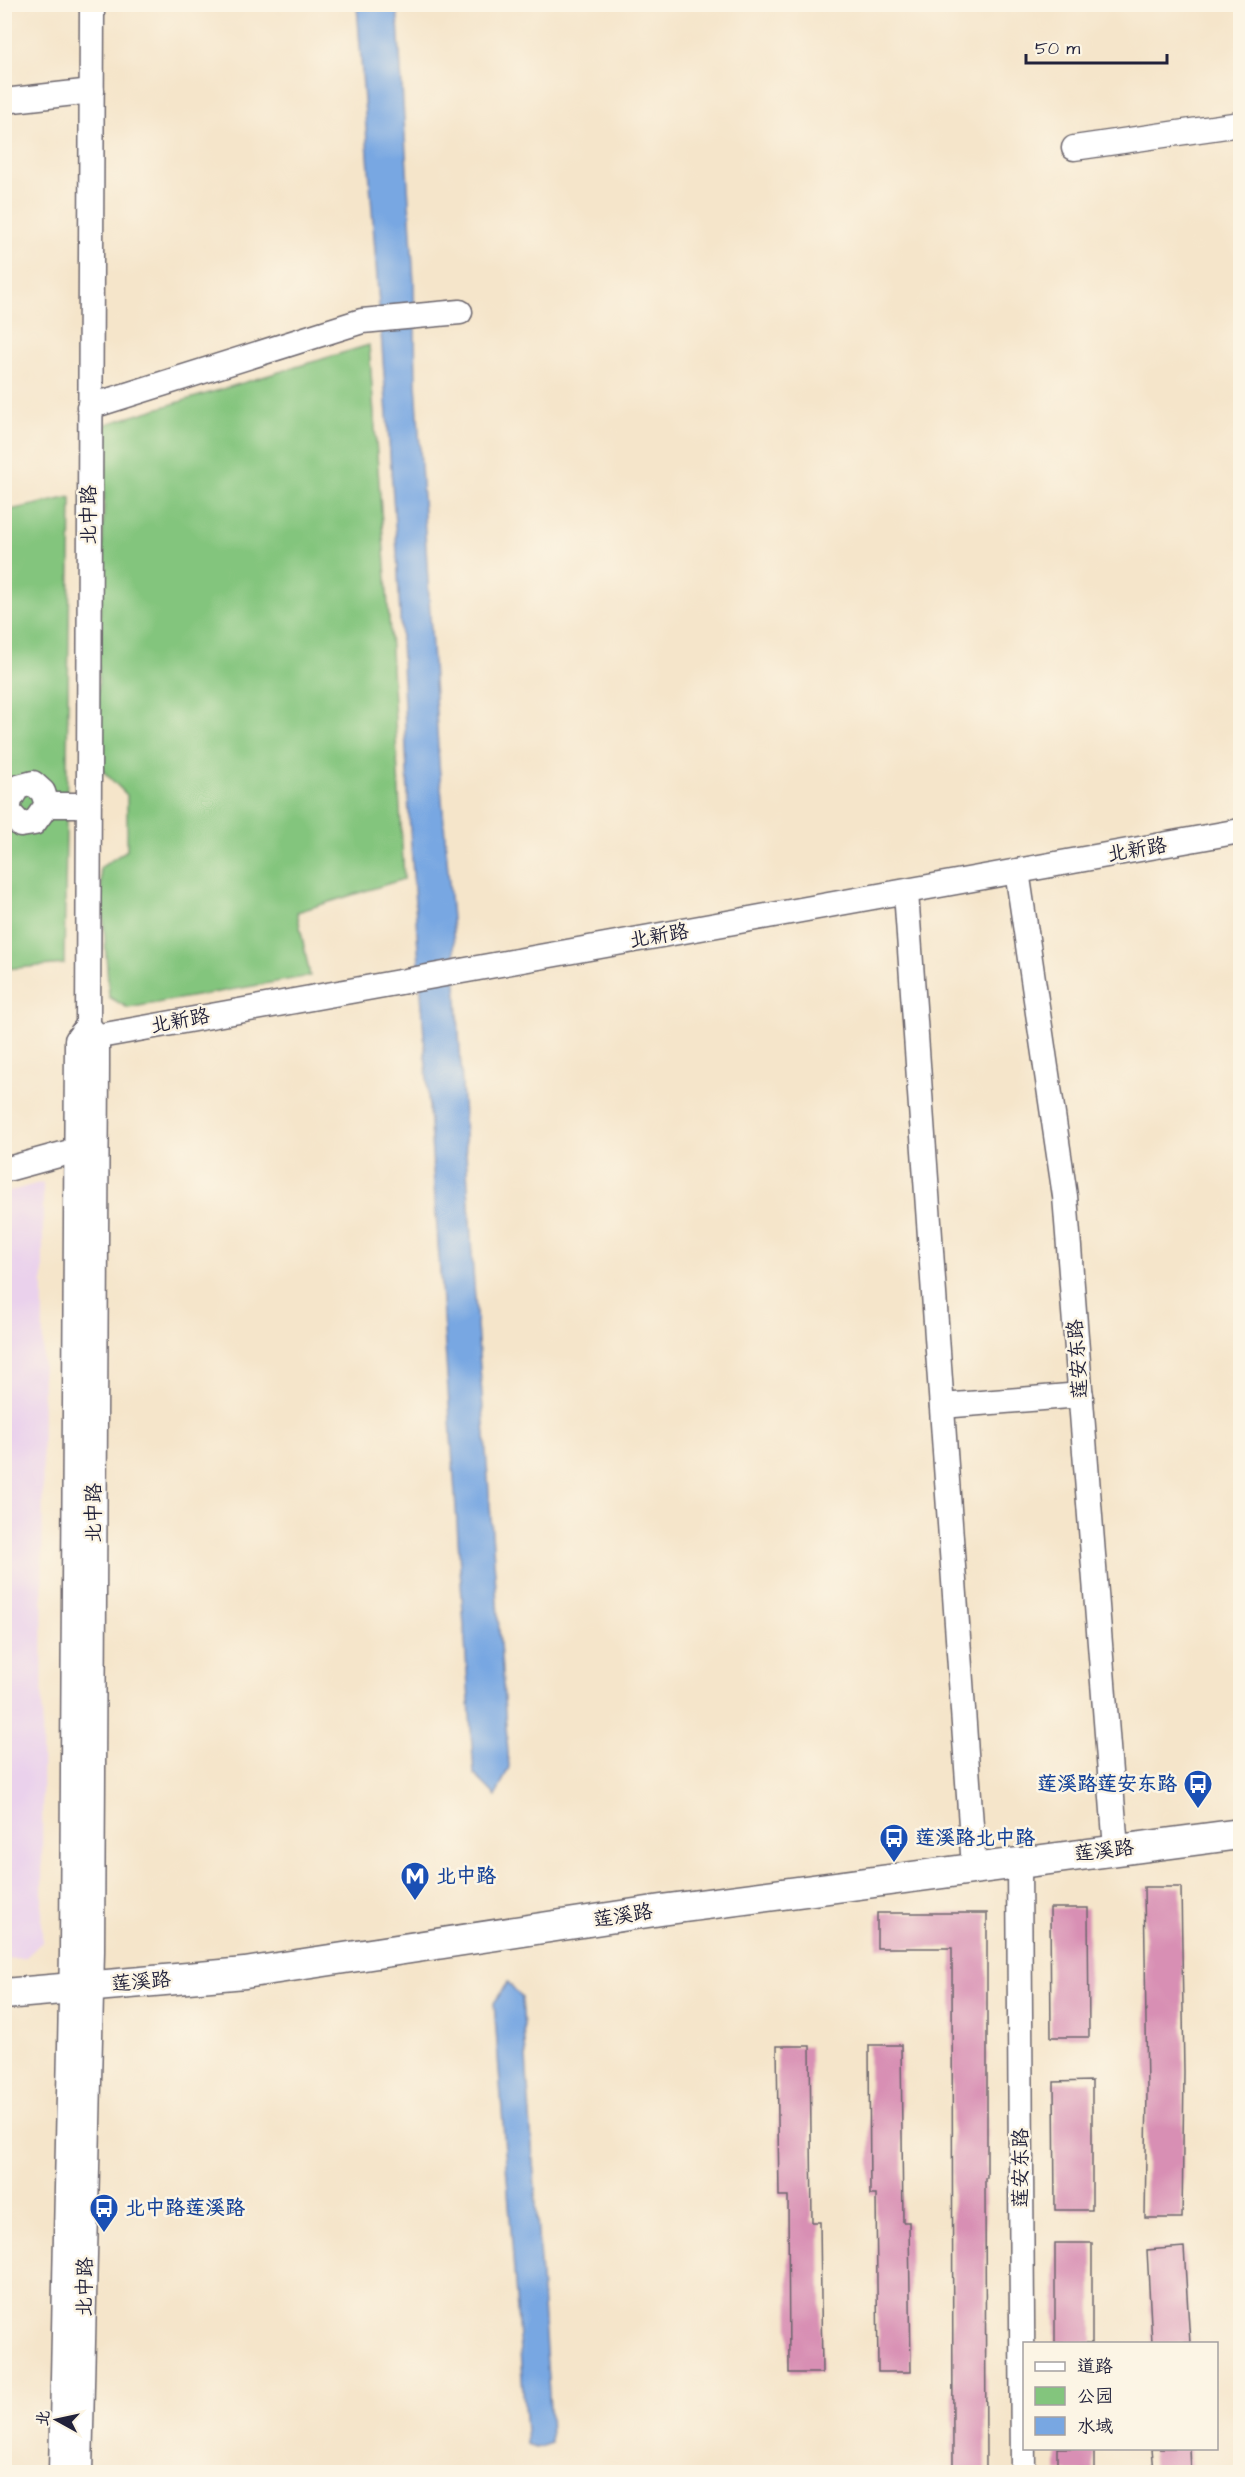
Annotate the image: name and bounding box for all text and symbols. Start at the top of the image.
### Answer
scale bar [1026,27,1167,65]
text: 50 m [1035,36,1080,61]
street label: 北中路 [75,484,103,545]
street label: 北新路 [1105,831,1170,869]
street label: 北新路 [627,917,692,955]
street label: 北新路 [148,1001,213,1040]
street label: 莲安东路 [1061,1317,1095,1400]
street label: 北中路 [80,1482,108,1543]
bus stop icon: 莲溪路莲安东路 [1182,1768,1214,1810]
place label: 莲溪路莲安东路 [1037,1770,1177,1798]
bus stop icon: 莲溪路北中路 [878,1822,910,1864]
place label: 莲溪路北中路 [915,1824,1035,1852]
street label: 莲溪路 [1073,1833,1136,1869]
metro station icon: 北中路 [399,1860,431,1902]
place label: 北中路 [436,1862,496,1890]
street label: 莲溪路 [591,1897,656,1935]
street label: 莲溪路 [110,1965,173,1999]
street label: 莲安东路 [1007,2127,1035,2208]
bus stop icon: 北中路莲溪路 [88,2192,120,2234]
place label: 北中路莲溪路 [125,2194,245,2222]
street label: 北中路 [70,2256,100,2317]
legend [1023,2342,1218,2450]
text: 道路 [1077,2354,1113,2379]
text: 公园 [1077,2384,1113,2409]
north arrow [27,2390,87,2450]
text: 北 [31,2409,55,2428]
text: 水域 [1077,2414,1113,2439]

